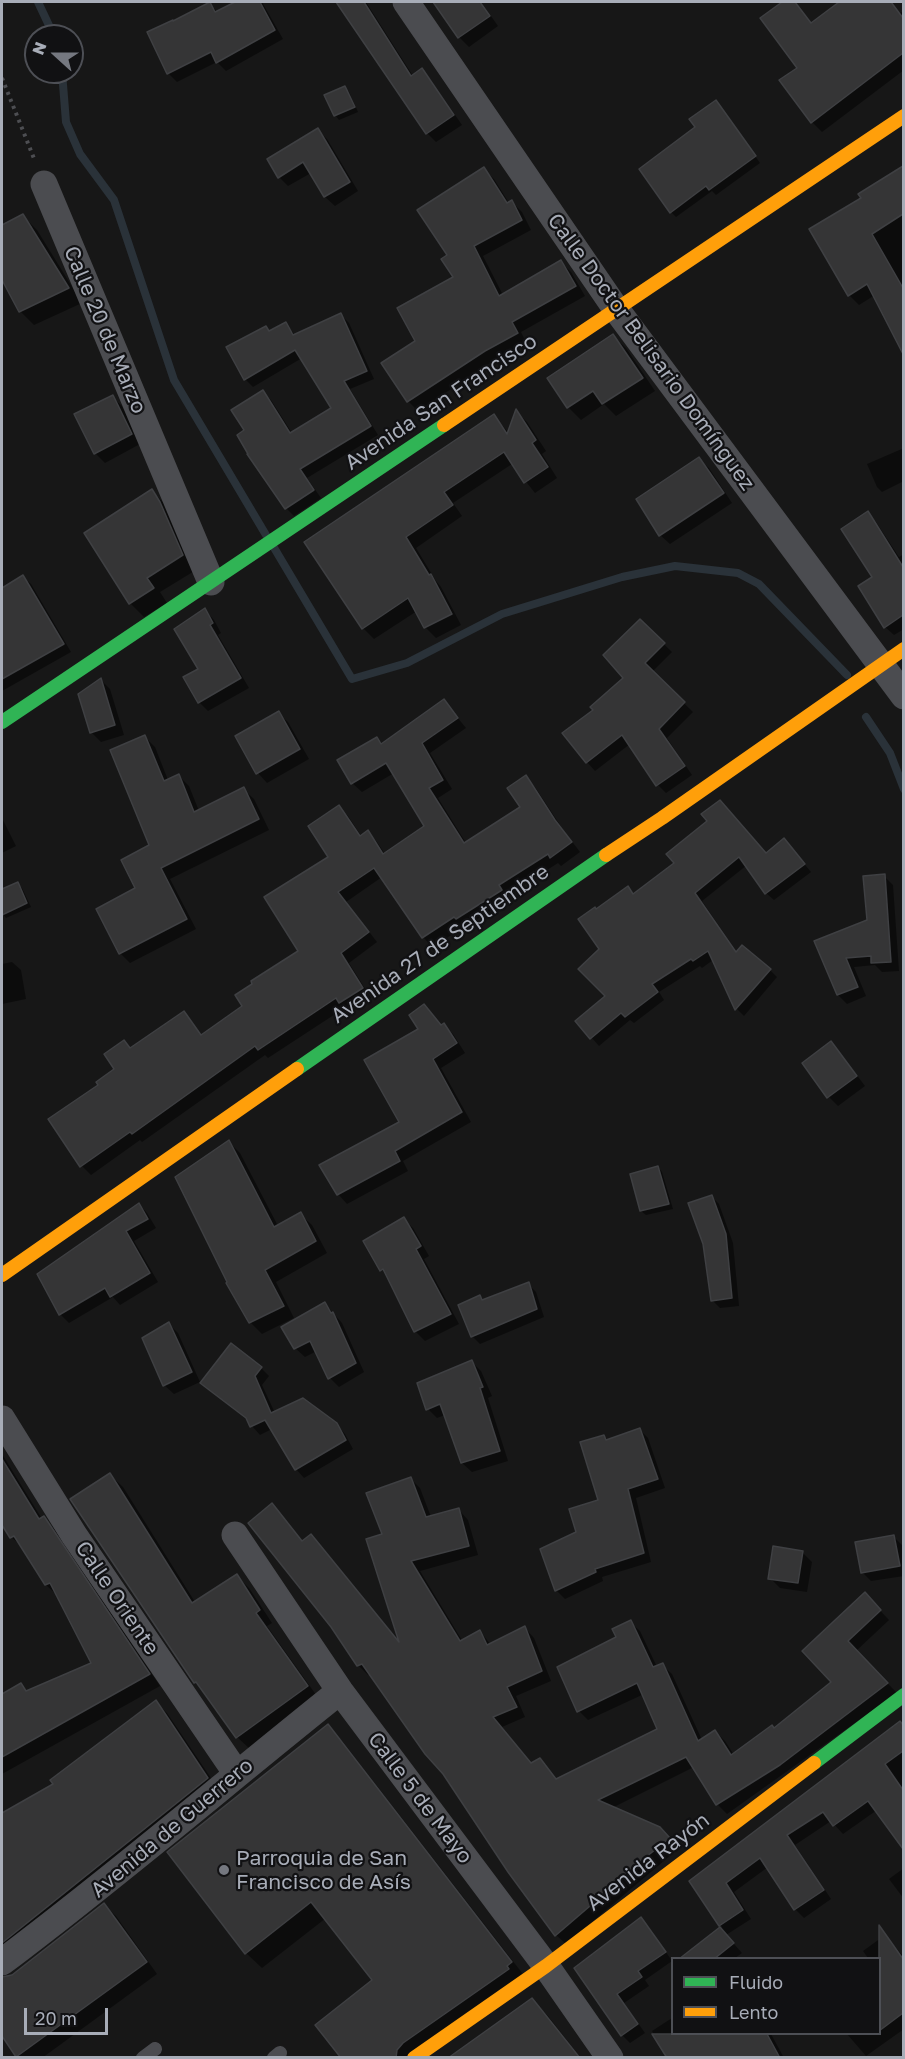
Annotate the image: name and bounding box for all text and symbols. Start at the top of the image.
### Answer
north arrow [24,24,84,84]
text: N [28,39,51,58]
street label: Calle Doctor Belisario Domínguez [542,209,760,495]
street label: Calle 20 de Marzo [58,243,152,417]
street label: Avenida San Francisco [340,328,542,476]
street label: Avenida 27 de Septiembre [326,859,554,1029]
street label: Calle Oriente [70,1536,164,1660]
street label: Calle 5 de Mayo [362,1727,478,1869]
street label: Avenida de Guerrero [86,1753,258,1903]
street label: Avenida Rayón [582,1808,714,1916]
place label: Parroquia de San Francisco de Asís [236,1845,411,1895]
marker: Parroquia de San Francisco de Asís [217,1863,231,1877]
legend [671,1957,881,2035]
text: Fluido [729,1971,783,1993]
scale bar [27,1996,111,2034]
text: Lento [729,2001,778,2023]
text: 20 m [35,2007,77,2029]

